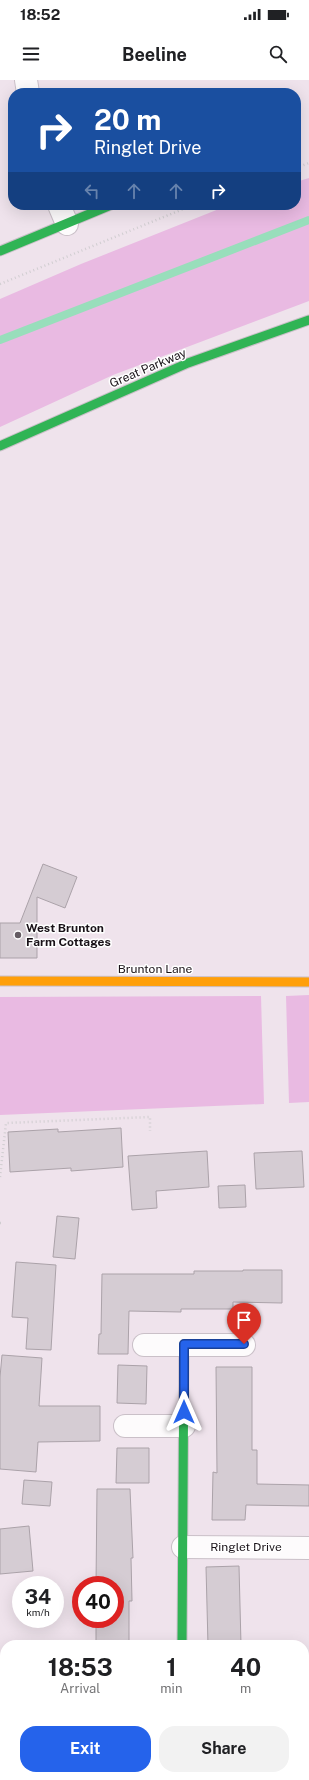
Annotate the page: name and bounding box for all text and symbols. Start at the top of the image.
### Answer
text: 18:52 [20,6,60,23]
icon: menu [20,43,42,65]
icon: search [267,43,289,65]
text: Beeline [122,44,187,65]
text: 20 m [94,103,161,136]
icon: right [28,104,80,156]
text: Ringlet Drive [94,137,201,158]
icon: left [81,180,103,202]
icon: ahead [123,180,145,202]
icon: ahead [165,180,187,202]
icon: right [207,180,229,202]
street label: Great Parkway [108,345,189,390]
place label: West Brunton Farm Cottages [26,921,111,949]
marker: West Brunton Farm Cottages [13,930,23,940]
street label: Brunton Lane [118,962,193,976]
pin [227,1303,261,1344]
icon: arrive [233,1309,255,1331]
position arrow [163,1391,205,1433]
street label: Ringlet Drive [210,1540,282,1554]
speed limit sign: 40 [72,1576,124,1628]
text: 34 [25,1585,51,1609]
text: km/h [26,1606,50,1618]
text: 18:53 [48,1653,113,1681]
text: 1 [166,1653,177,1681]
text: 40 [230,1653,261,1681]
text: Arrival [60,1681,100,1696]
text: min [160,1681,182,1696]
text: m [240,1681,251,1696]
button: Exit [20,1726,151,1772]
button: Share [159,1726,289,1772]

